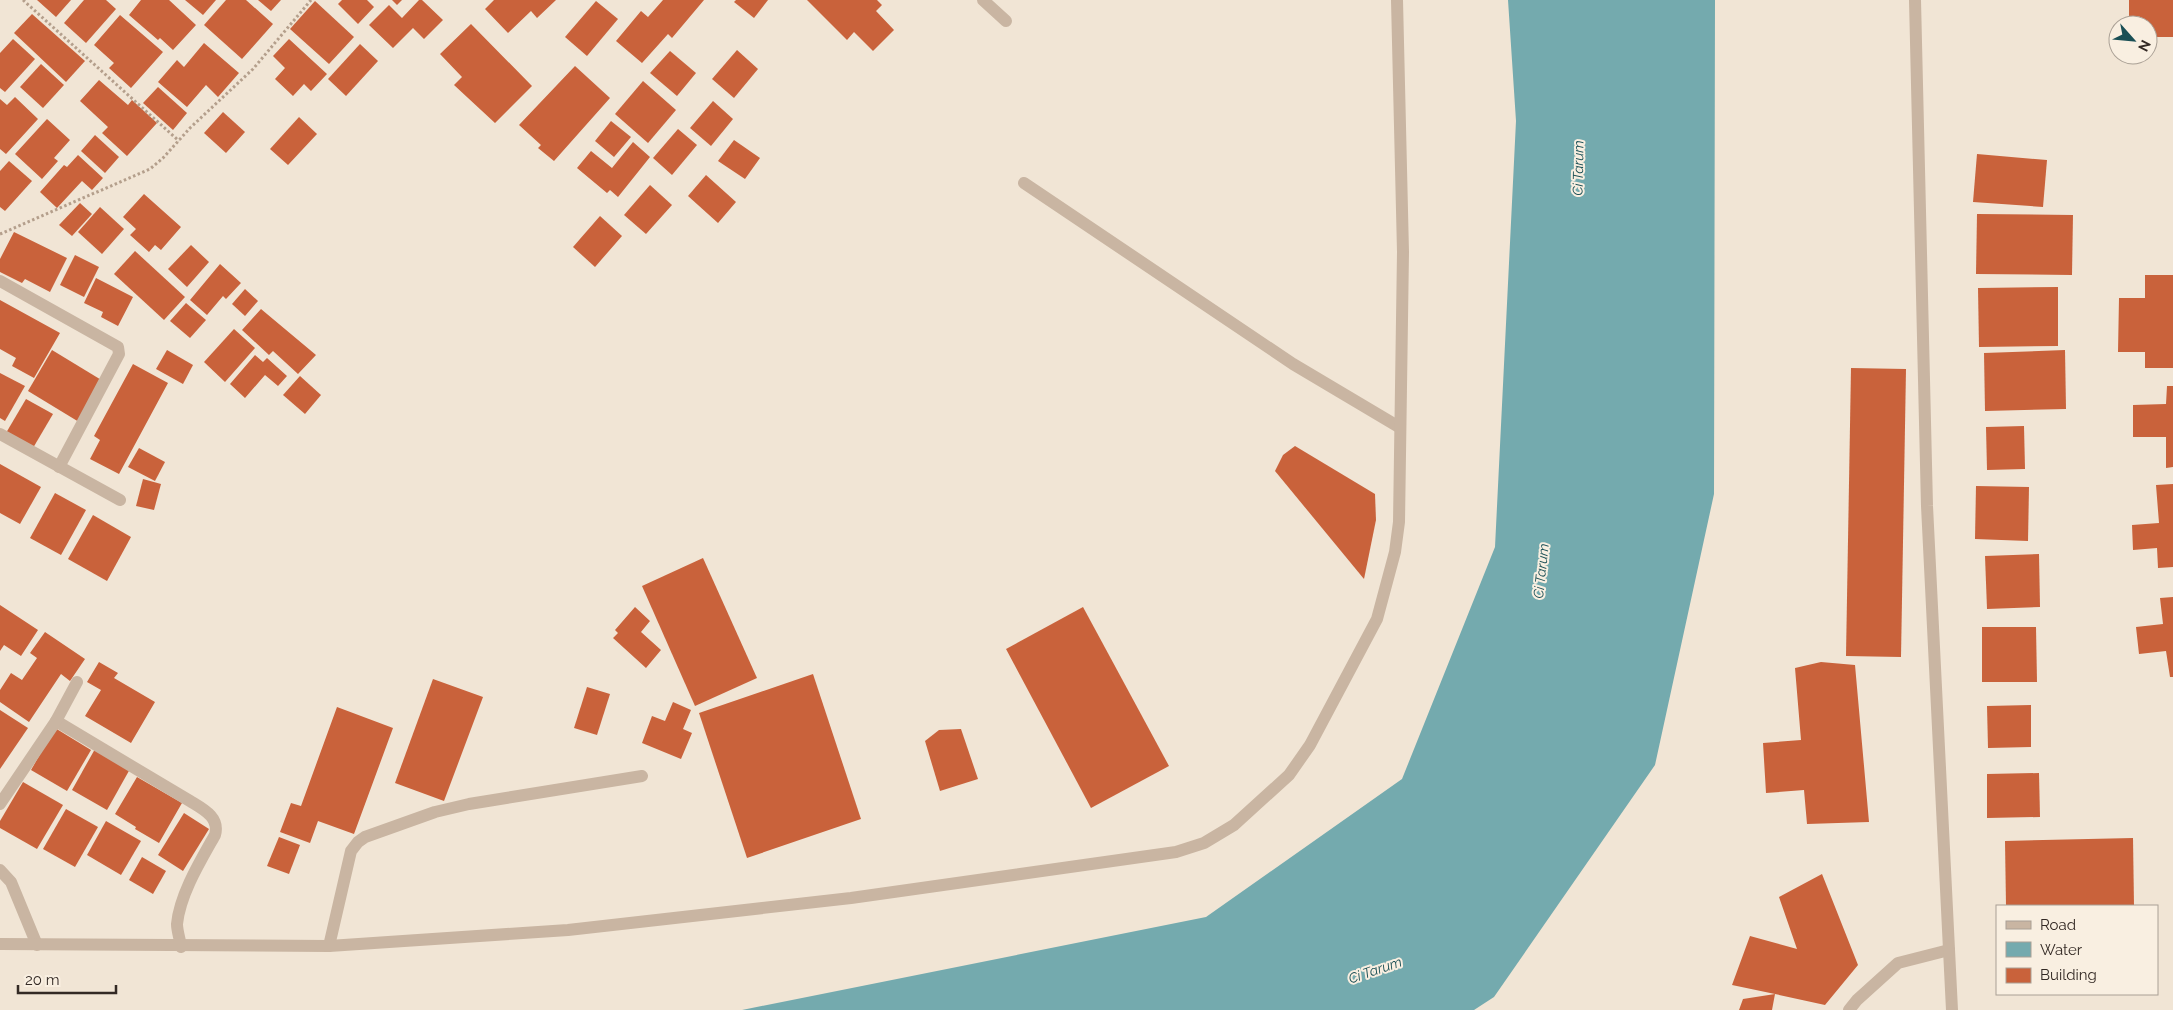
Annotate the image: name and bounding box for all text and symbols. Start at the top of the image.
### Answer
north arrow [2108,15,2158,65]
text: N [2135,38,2154,54]
water label: Ci Tarum [1570,140,1586,196]
water label: Ci Tarum [1530,543,1552,599]
legend [1996,905,2158,995]
text: Road [2040,916,2076,934]
text: Water [2040,941,2083,959]
water label: Ci Tarum [1346,953,1404,987]
scale bar [18,962,115,994]
text: Building [2040,966,2097,984]
text: 20 m [25,971,60,989]

